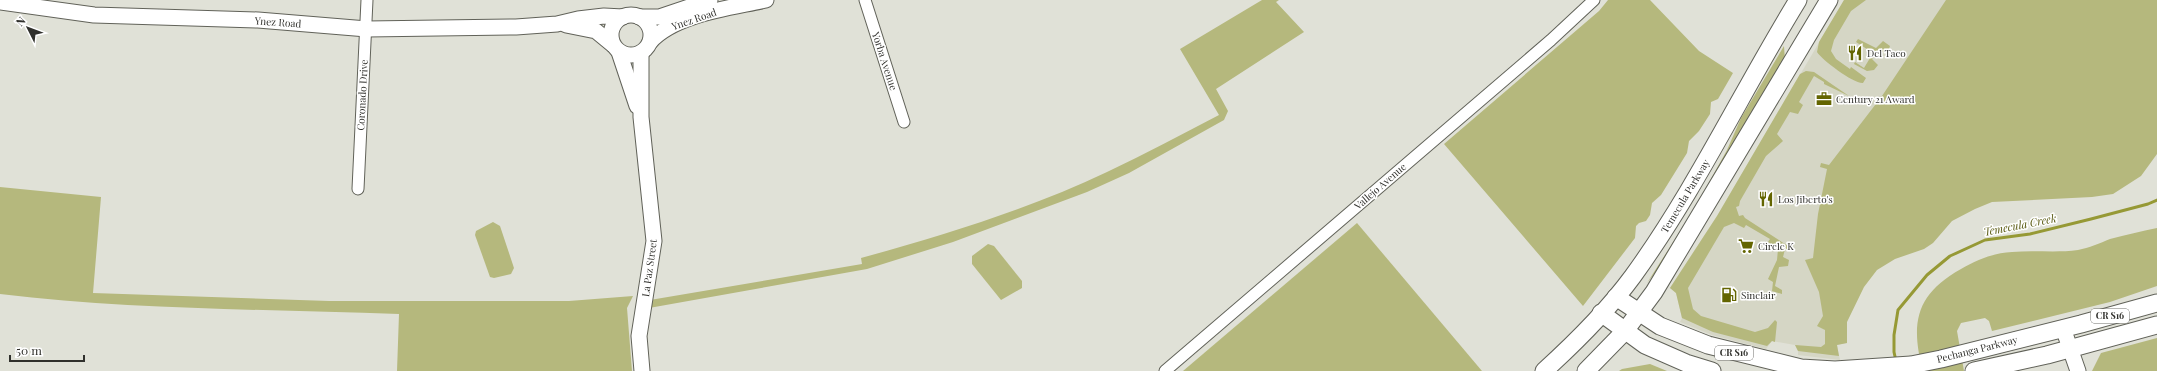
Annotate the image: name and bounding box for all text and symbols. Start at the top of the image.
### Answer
street label: Ynez Road [669,5,719,34]
north arrow [8,8,48,48]
text: N [12,13,28,29]
street label: Ynez Road [253,13,302,31]
street label: Yorba Avenue [869,29,901,92]
restaurant icon: Del Taco [1846,44,1864,62]
place label: Del Taco [1867,46,1906,60]
street label: Coronado Drive [353,59,371,131]
office icon: Century 21 Award [1815,90,1833,108]
place label: Century 21 Award [1836,92,1915,106]
street label: Temecula Parkway [1657,156,1713,236]
street label: Vallejo Avenue [1350,160,1409,213]
restaurant icon: Los Jiberto's [1757,190,1775,208]
place label: Los Jiberto's [1778,192,1833,206]
water label: Temecula Creek [1982,210,2058,239]
supermarket icon: Circle K [1737,237,1755,255]
street label: La Paz Street [638,238,660,298]
place label: Circle K [1758,239,1794,253]
fuel station icon: Sinclair [1720,286,1738,304]
place label: Sinclair [1741,288,1776,302]
road number: CR S16 [2091,309,2129,323]
street label: Pechanga Parkway [1935,332,2019,366]
scale bar [10,337,84,363]
text: 50 m [16,342,42,358]
road number: CR S16 [1715,346,1753,360]

